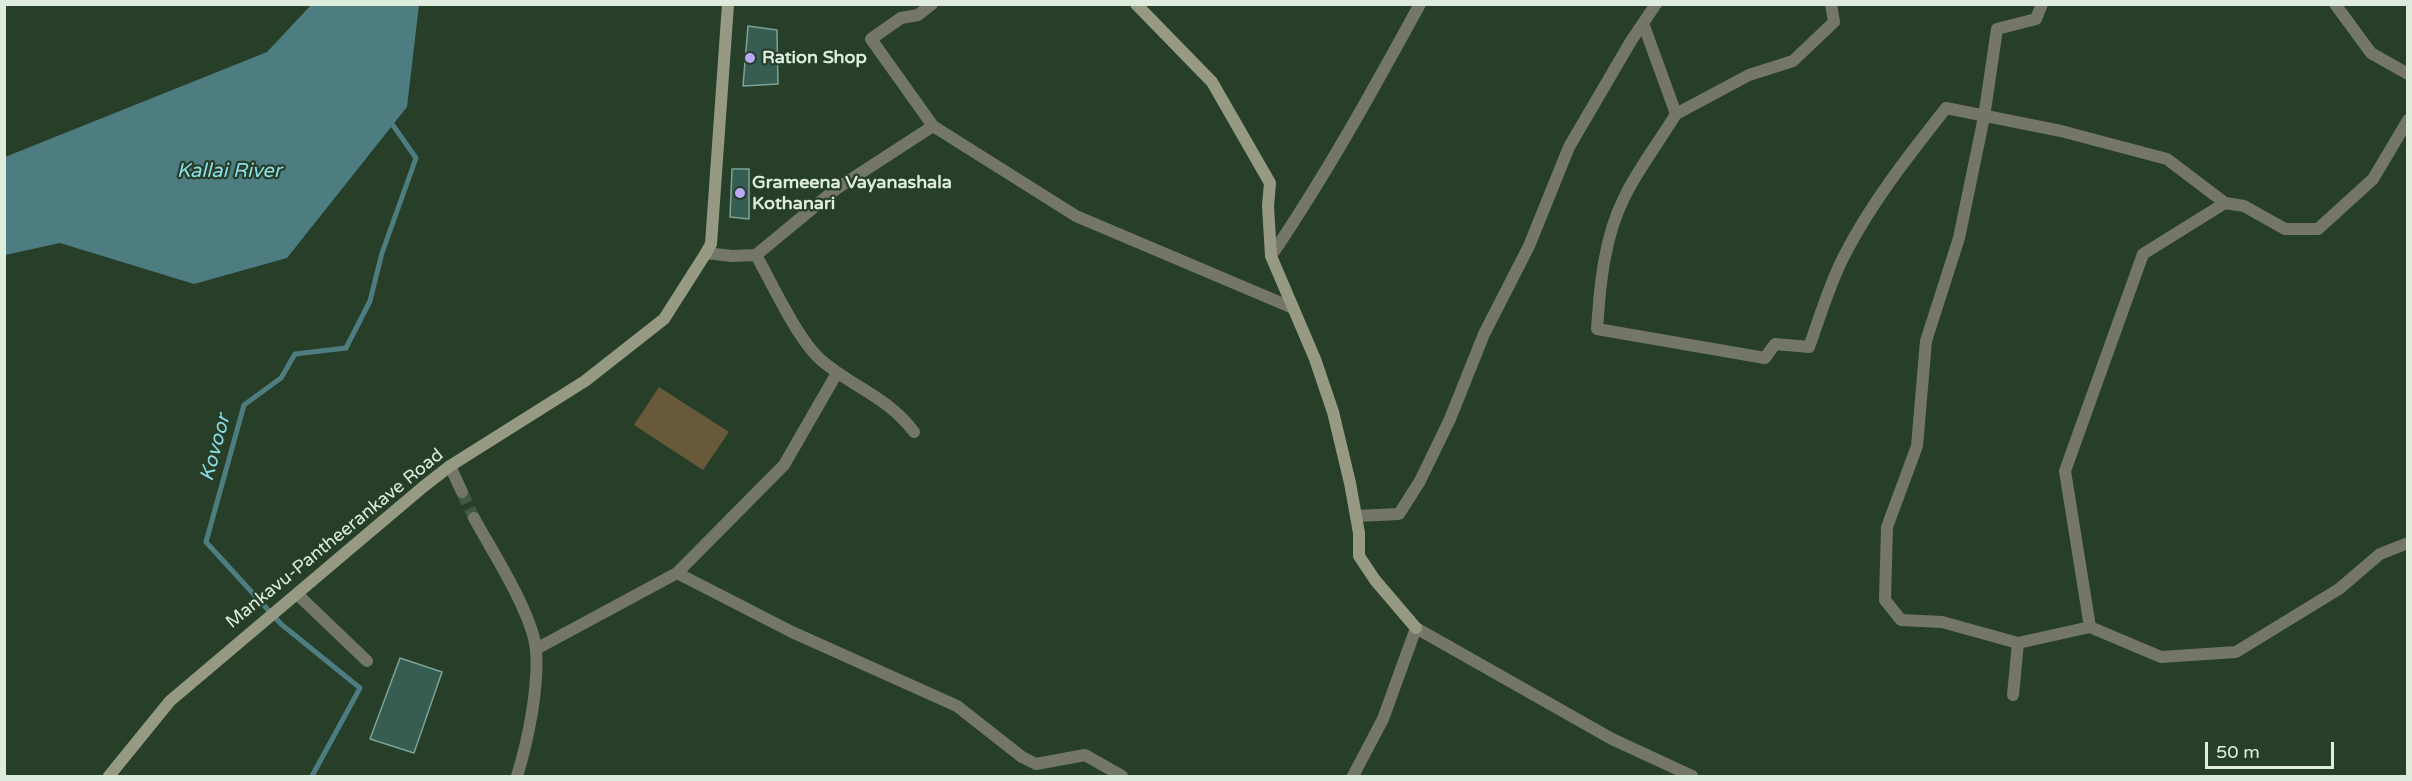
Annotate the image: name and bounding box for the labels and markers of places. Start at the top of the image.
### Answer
place label: Ration Shop [762,47,867,69]
marker: Ration Shop [743,51,757,65]
place label: Grameena Vayanashala Kothanari [752,172,952,214]
marker: Grameena Vayanashala Kothanari [733,186,747,200]

